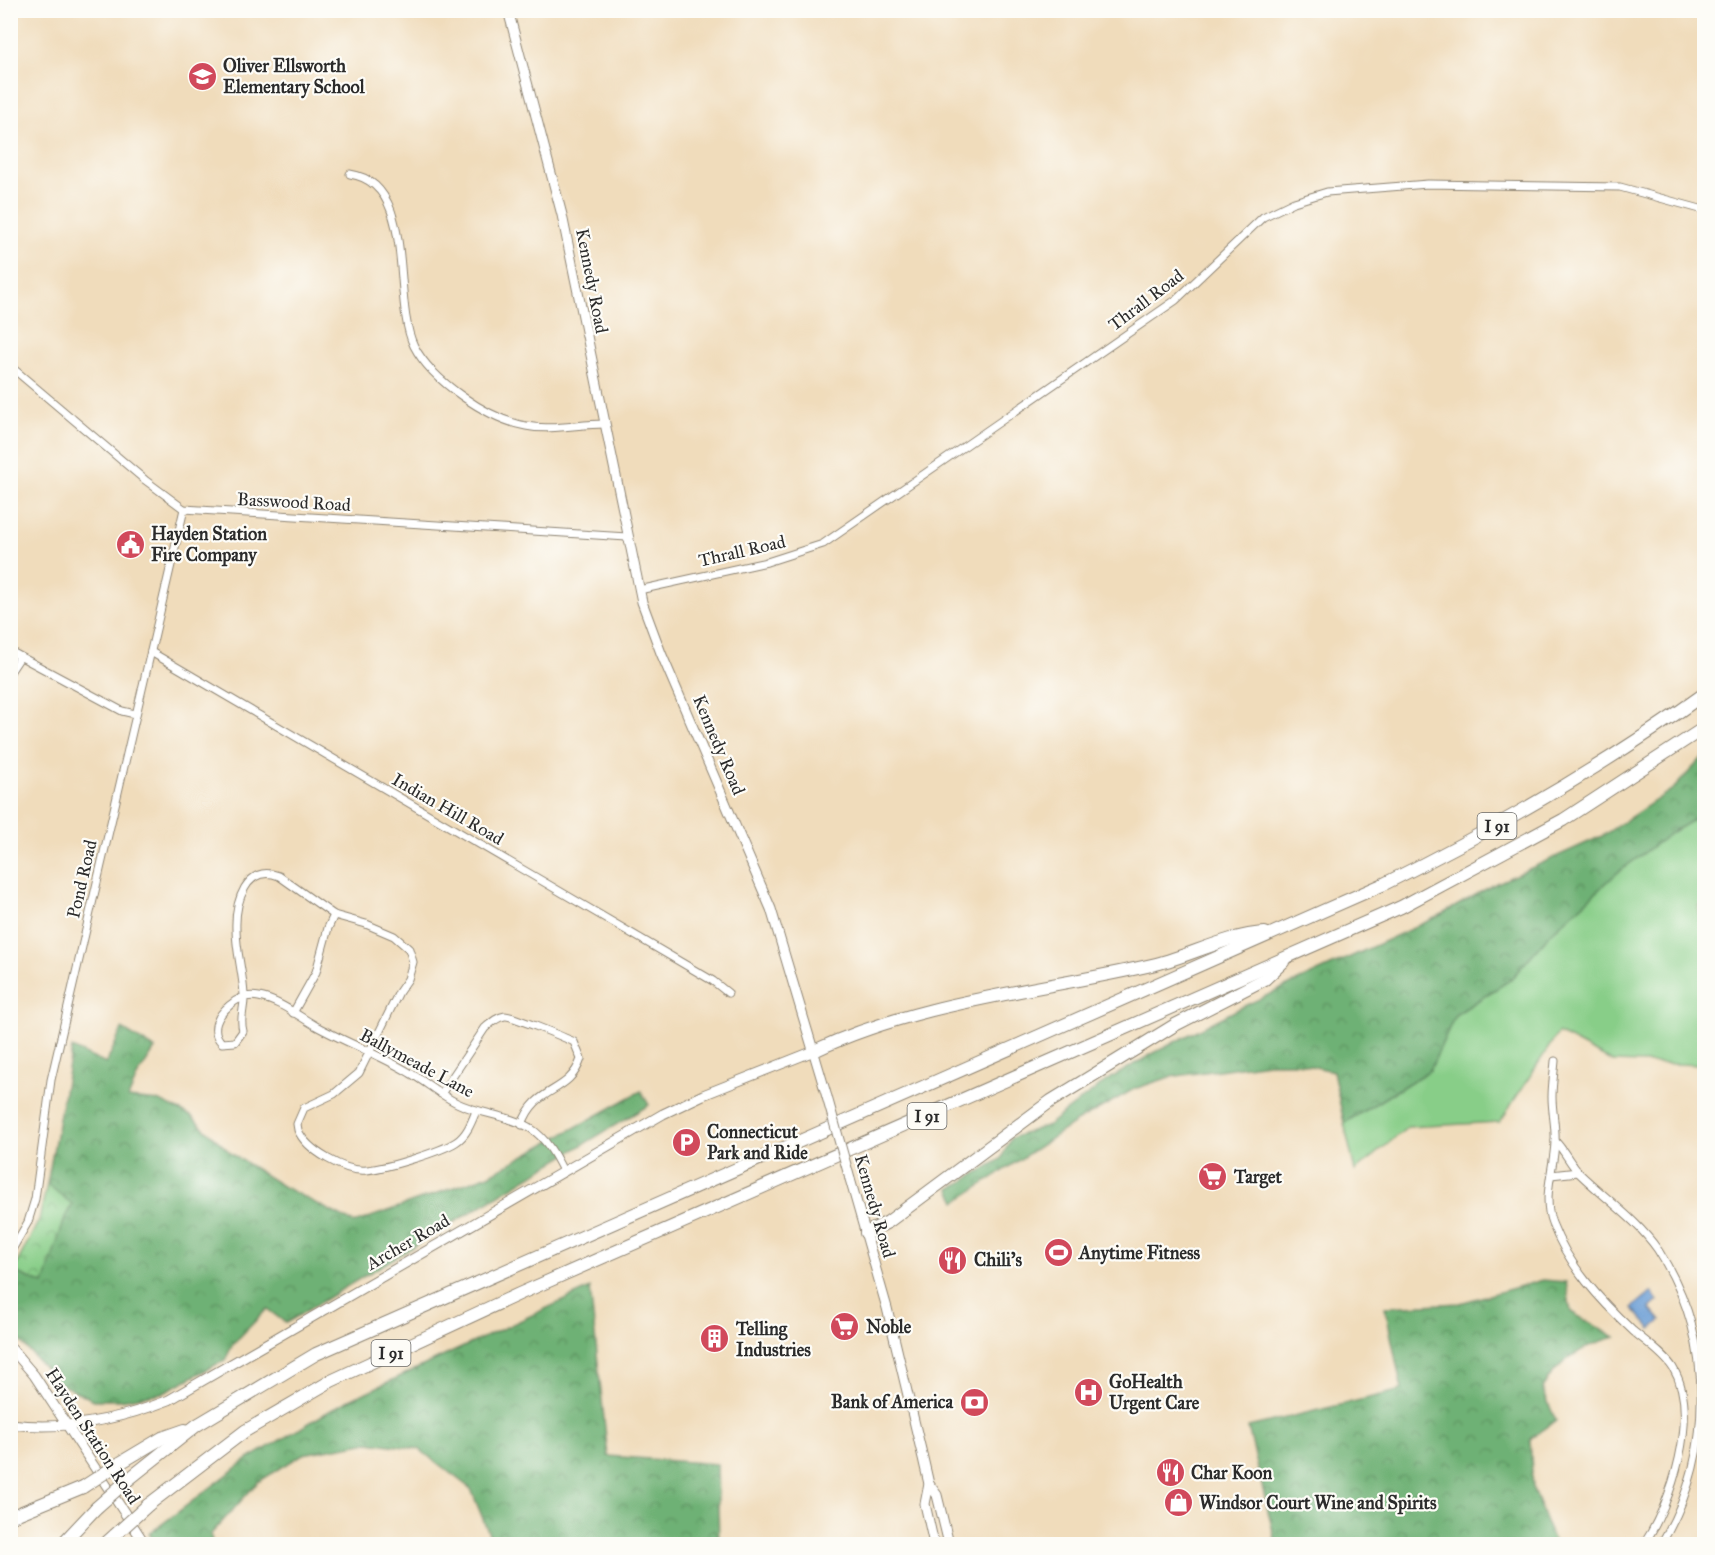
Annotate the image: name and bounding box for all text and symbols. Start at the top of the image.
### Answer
place label: Oliver Ellsworth Elementary School [223,55,366,99]
school or university icon: Oliver Ellsworth Elementary School [186,60,218,92]
street label: Kennedy Road [571,227,613,335]
street label: Thrall Road [1104,265,1188,335]
street label: Basswood Road [237,488,351,516]
place label: Hayden Station Fire Company [151,523,267,567]
public building icon: Hayden Station Fire Company [114,528,146,560]
street label: Thrall Road [696,530,788,572]
street label: Kennedy Road [688,692,750,798]
street label: Indian Hill Road [388,768,508,850]
road number: I 91 [1478,813,1516,839]
street label: Pond Road [62,838,102,920]
street label: Ballymeade Lane [356,1024,478,1102]
road number: I 91 [908,1103,946,1129]
place label: Connecticut Park and Ride [707,1121,808,1164]
parking icon: Connecticut Park and Ride [670,1126,702,1158]
street label: Kennedy Road [850,1152,900,1260]
supermarket icon: Target [1197,1161,1229,1193]
place label: Target [1233,1166,1282,1189]
street label: Archer Road [361,1209,454,1275]
sports icon: Anytime Fitness [1042,1237,1074,1269]
place label: Anytime Fitness [1078,1242,1201,1265]
restaurant icon: Chili's [937,1244,969,1276]
place label: Chili's [974,1249,1022,1271]
supermarket icon: Noble [829,1311,861,1343]
place label: Noble [866,1316,912,1338]
place label: Telling Industries [735,1318,811,1361]
building icon: Telling Industries [699,1323,731,1355]
road number: I 91 [372,1340,410,1366]
street label: Hayden Station Road [41,1364,145,1508]
place label: GoHealth Urgent Care [1109,1371,1200,1415]
hospital icon: GoHealth Urgent Care [1072,1376,1104,1408]
bank icon: Bank of America [958,1386,990,1418]
place label: Bank of America [831,1391,953,1413]
restaurant icon: Char Koon [1154,1457,1186,1489]
place label: Char Koon [1191,1462,1272,1484]
shop icon: Windsor Court Wine and Spirits [1162,1487,1194,1519]
place label: Windsor Court Wine and Spirits [1199,1492,1437,1515]

